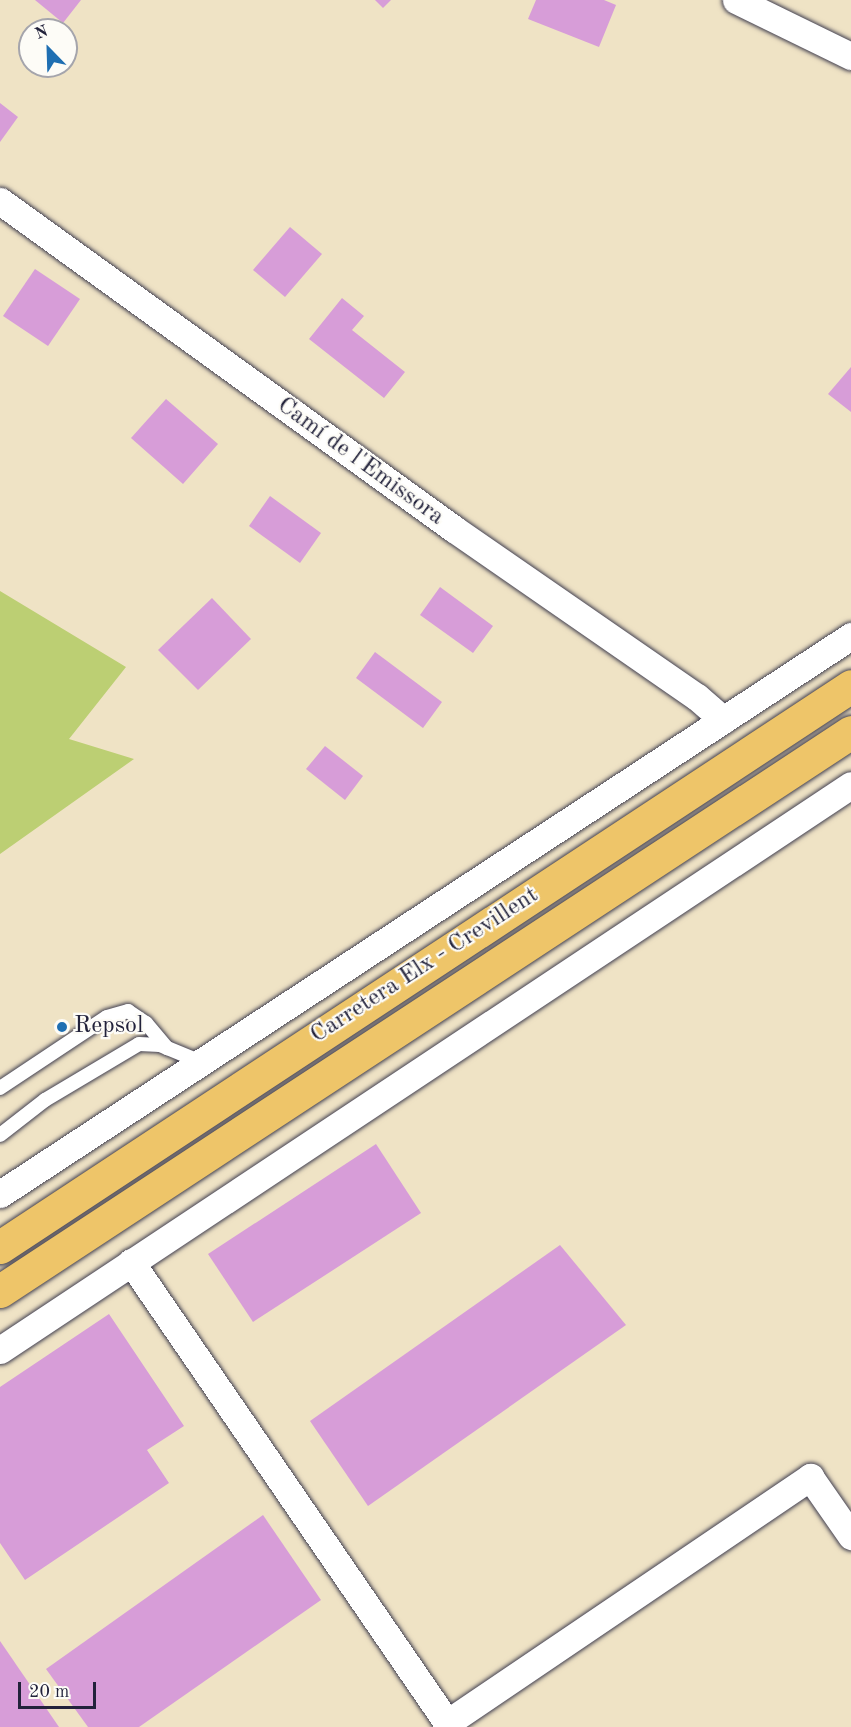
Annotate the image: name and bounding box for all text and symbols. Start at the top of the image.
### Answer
north arrow [18,18,78,78]
text: N [33,24,50,43]
street label: Camí de l'Emissora [271,392,449,532]
street label: Carretera Elx - Crevillent [306,882,544,1050]
place label: Repsol [74,1013,143,1041]
marker: Repsol [55,1020,69,1034]
scale bar [21,1670,99,1708]
text: 20 m [29,1683,69,1701]

